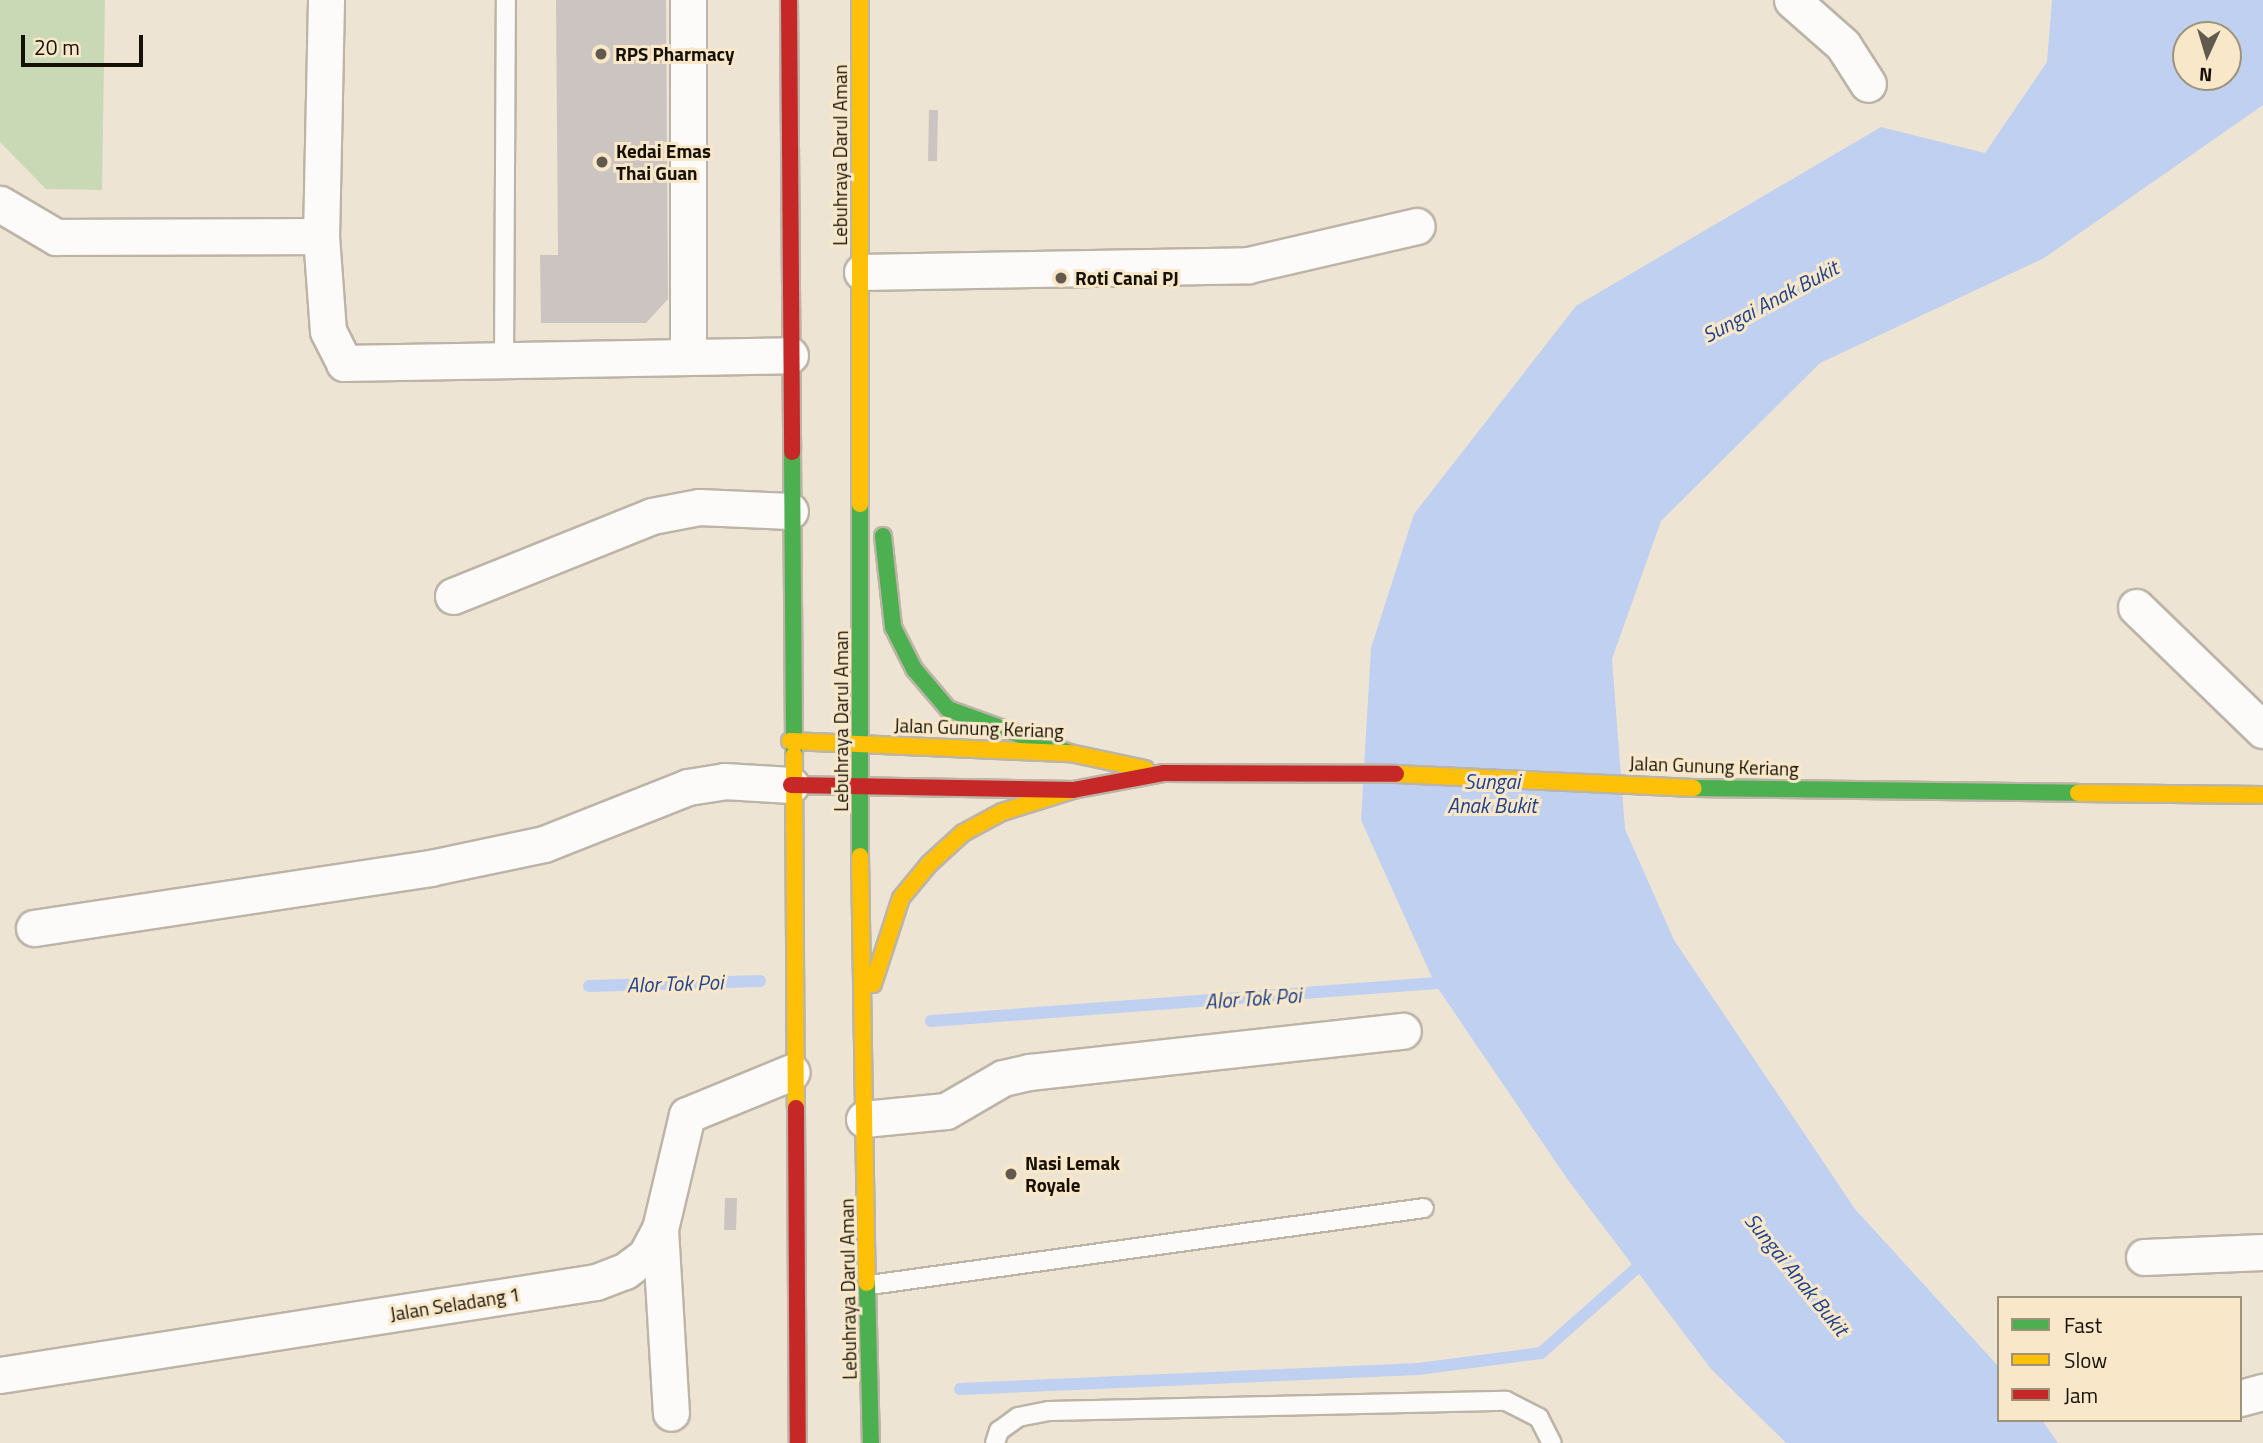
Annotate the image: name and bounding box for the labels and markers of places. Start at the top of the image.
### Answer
place label: RPS Pharmacy [615,43,735,65]
marker: RPS Pharmacy [593,46,609,62]
place label: Kedai Emas Thai Guan [616,140,711,184]
marker: Kedai Emas Thai Guan [594,154,610,170]
place label: Roti Canai PJ [1075,267,1179,289]
marker: Roti Canai PJ [1053,270,1069,286]
place label: Nasi Lemak Royale [1025,1152,1120,1196]
marker: Nasi Lemak Royale [1003,1166,1019,1182]

